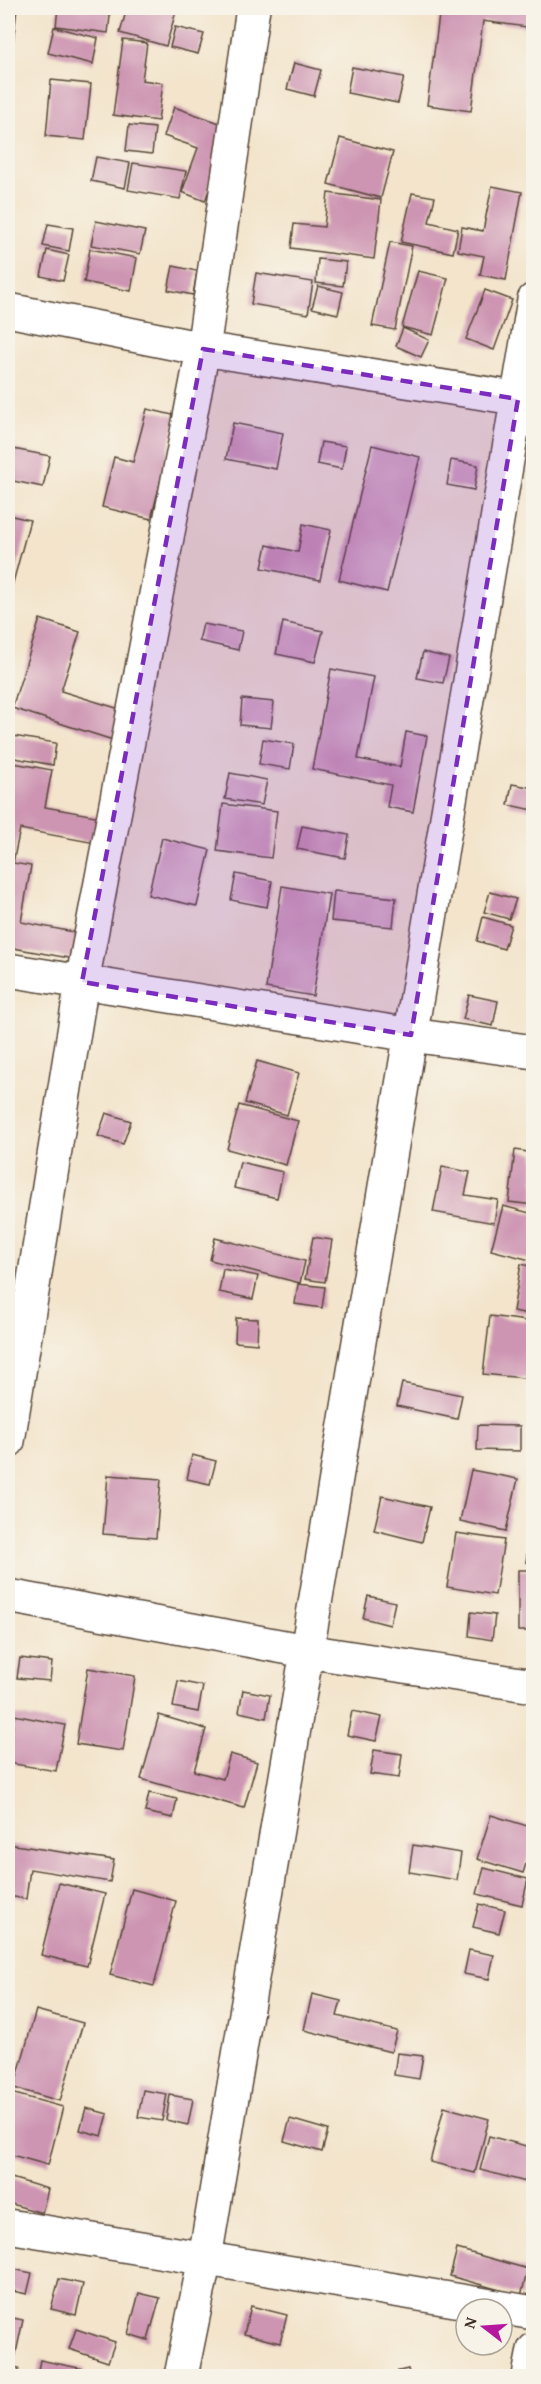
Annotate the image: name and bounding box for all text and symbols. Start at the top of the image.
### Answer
north arrow [454,2297,514,2357]
text: N [457,2314,483,2331]

